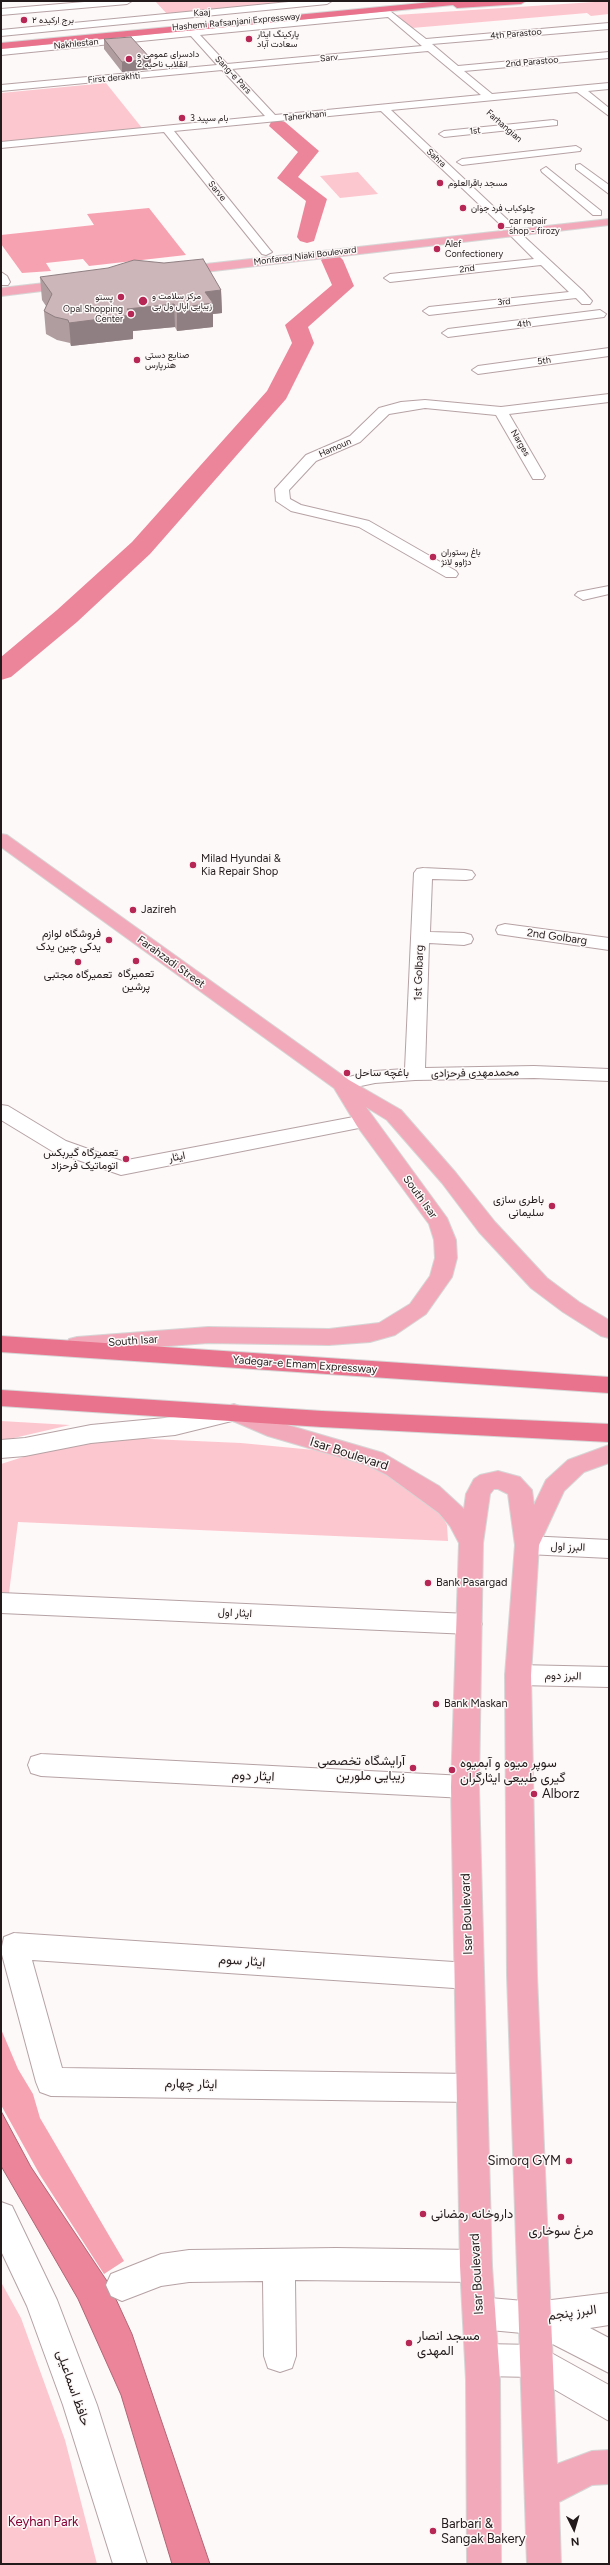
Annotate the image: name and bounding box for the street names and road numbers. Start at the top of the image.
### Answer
street label: Kaaj [193,7,211,19]
street label: Hashemi Rafsanjani Expressway [171,11,301,33]
street label: 4th Parastoo [490,26,542,42]
street label: Nakhlestan [53,36,99,52]
street label: Sarv [320,52,338,64]
street label: Sang-e Pars [213,54,253,96]
street label: 2nd Parastoo [505,54,559,70]
street label: First derakhti [87,70,141,86]
street label: Farhangian [484,107,524,145]
street label: Taherkhani [283,108,327,124]
street label: 1st [469,125,481,137]
street label: Sahra [424,146,448,170]
street label: Sarve [206,179,228,203]
street label: Monfared Niaki Boulevard [253,244,357,268]
street label: 2nd [459,263,475,275]
street label: 3rd [497,296,511,308]
street label: 4th [516,318,532,330]
street label: 5th [537,355,551,367]
street label: Narges [508,428,532,458]
street label: Hamoun [317,436,353,460]
street label: 2nd Golbarg [526,926,588,948]
street label: Farahzadi Street [135,933,207,991]
street label: 1st Golbarg [411,945,427,1001]
street label: محمدمهدی فرحزادی [431,1066,519,1080]
street label: ایثار [167,1149,187,1165]
street label: South Isar [400,1173,440,1221]
street label: South Isar [108,1333,158,1349]
street label: Yadegar-e Emam Expressway [232,1353,378,1377]
street label: Isar Boulevard [308,1434,390,1474]
street label: البرز اول [550,1540,586,1554]
street label: ایثار اول [218,1606,252,1620]
street label: البرز دوم [544,1669,582,1683]
street label: ایثار دوم [231,1767,275,1785]
street label: Isar Boulevard [458,1873,476,1955]
street label: ایثار سوم [218,1952,266,1970]
street label: ایثار چهارم [164,2076,218,2092]
street label: Isar Boulevard [467,2233,487,2315]
street label: البرز پنجم [547,2302,597,2324]
street label: حافظ اسماعیلی [53,2348,93,2428]

